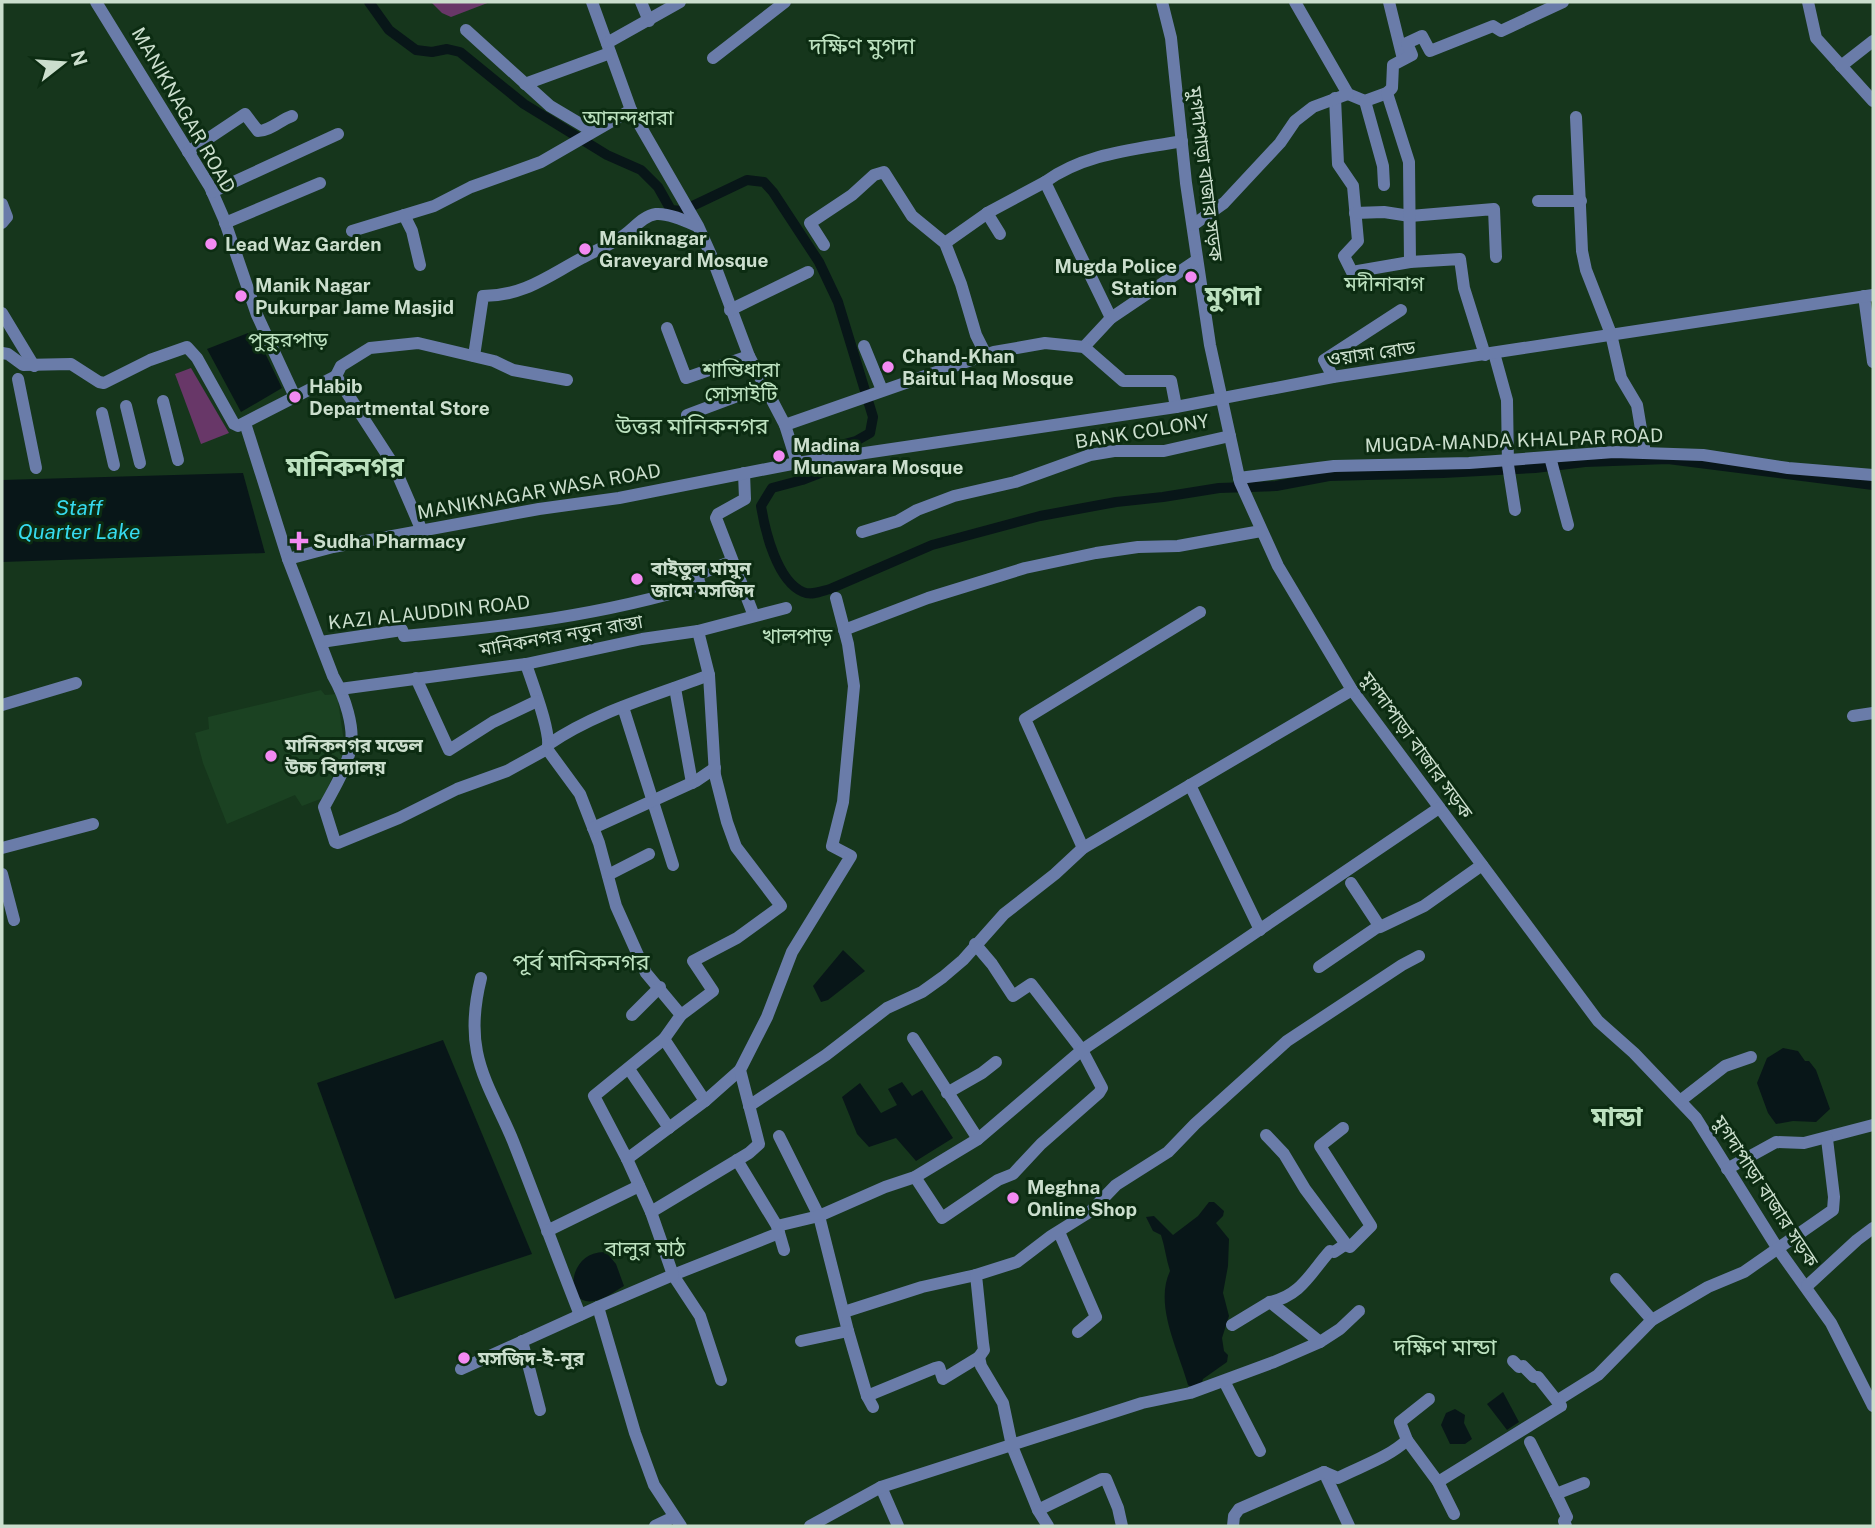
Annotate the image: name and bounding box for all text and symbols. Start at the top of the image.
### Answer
street label: MANIKNAGAR ROAD [128,23,240,197]
north arrow [28,28,98,98]
district label: দক্ষিণ মুগদা [808,32,916,60]
text: N [67,48,92,68]
street label: মুগদাপাড়া বাজার সড়ক [1183,84,1228,263]
district label: আনন্দধারা [581,105,674,130]
place label: Maniknagar Graveyard Mosque [599,227,768,271]
place label: Lead Waz Garden [225,233,382,255]
marker: Lead Waz Garden [203,236,219,252]
marker: Maniknagar Graveyard Mosque [577,241,593,257]
place label: Mugda Police Station [1054,255,1177,299]
marker: Mugda Police Station [1183,269,1199,285]
district label: মদীনাবাগ [1343,271,1424,296]
place label: Manik Nagar Pukurpar Jame Masjid [255,274,454,318]
district label: মুগদা [1204,280,1262,313]
marker: Manik Nagar Pukurpar Jame Masjid [233,288,249,304]
district label: পুকুরপাড় [248,327,329,352]
street label: ওয়াসা রোড [1325,336,1417,370]
place label: Chand-Khan Baitul Haq Mosque [902,345,1074,389]
district label: শান্তিধারা সোসাইটি [701,357,780,406]
marker: Chand-Khan Baitul Haq Mosque [880,359,896,375]
place label: Habib Departmental Store [309,375,490,419]
marker: Habib Departmental Store [287,389,303,405]
street label: BANK COLONY [1073,409,1211,452]
district label: উত্তর মানিকনগর [614,412,769,439]
street label: MUGDA-MANDA KHALPAR ROAD [1364,424,1664,456]
place label: Madina Munawara Mosque [793,434,963,478]
marker: Madina Munawara Mosque [771,448,787,464]
district label: মানিকনগর [285,451,404,482]
street label: MANIKNAGAR WASA ROAD [415,459,663,523]
water label: Staff Quarter Lake [18,495,140,544]
place label: Sudha Pharmacy [313,530,466,552]
marker: Sudha Pharmacy [291,533,307,549]
place label: বাইতুল মামুন জামে মসজিদ [650,557,755,601]
marker: বাইতুল মামুন জামে মসজিদ [629,571,645,587]
street label: KAZI ALAUDDIN ROAD [327,590,531,634]
street label: মানিকনগর নতুন রাস্তা [477,610,645,661]
district label: খালপাড় [762,623,833,648]
street label: মুগদাপাড়া বাজার সড়ক [1355,667,1478,824]
place label: মানিকনগর মডেল উচ্চ বিদ্যালয় [284,734,424,778]
marker: মানিকনগর মডেল উচ্চ বিদ্যালয় [263,748,279,764]
district label: পূর্ব মানিকনগর [513,948,650,976]
district label: মান্ডা [1590,1101,1643,1132]
street label: মুগদাপাড়া বাজার সড়ক [1708,1110,1823,1272]
place label: Meghna Online Shop [1027,1176,1137,1220]
marker: Meghna Online Shop [1005,1190,1021,1206]
district label: বালুর মাঠ [604,1236,686,1261]
district label: দক্ষিণ মান্ডা [1392,1333,1497,1360]
place label: মসজিদ-ই-নূর [477,1347,585,1370]
marker: মসজিদ-ই-নূর [456,1350,472,1366]

